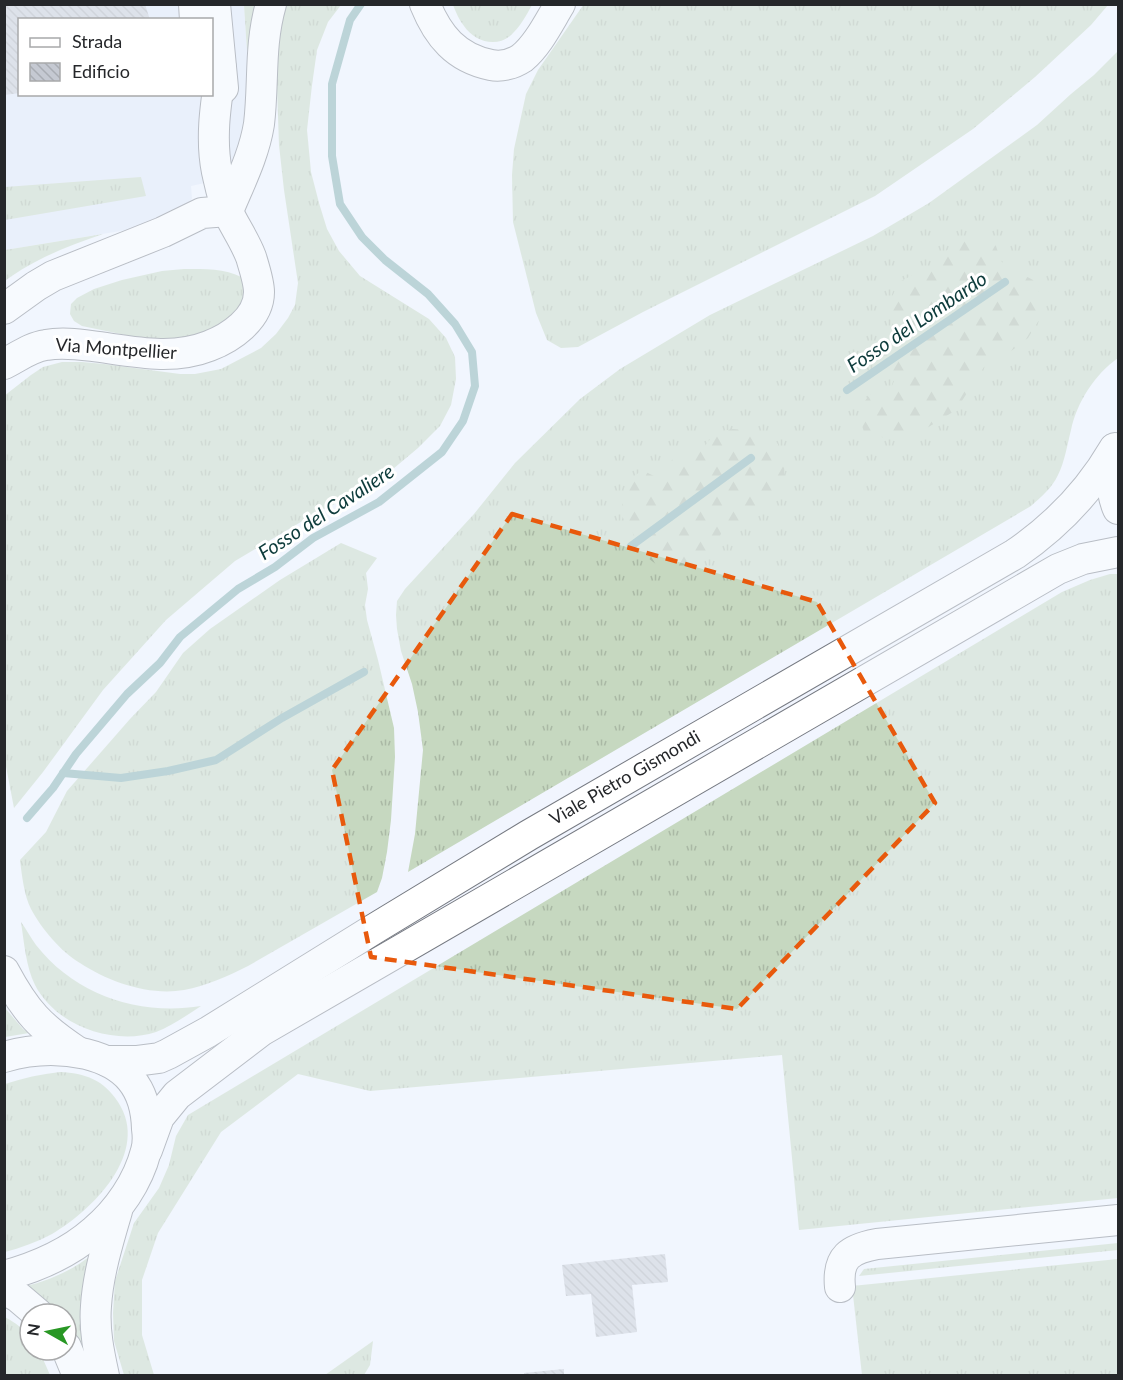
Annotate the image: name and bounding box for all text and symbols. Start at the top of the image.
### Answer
legend [18,18,213,96]
text: Strada [72,30,122,52]
text: Edificio [72,60,130,82]
water label: Fosso del Lombardo [842,265,991,377]
street label: Via Montpellier [55,333,178,363]
water label: Fosso del Cavaliere [253,458,398,564]
street label: Viale Pietro Gismondi [545,725,704,829]
north arrow [18,1302,78,1362]
text: N [22,1322,43,1337]

